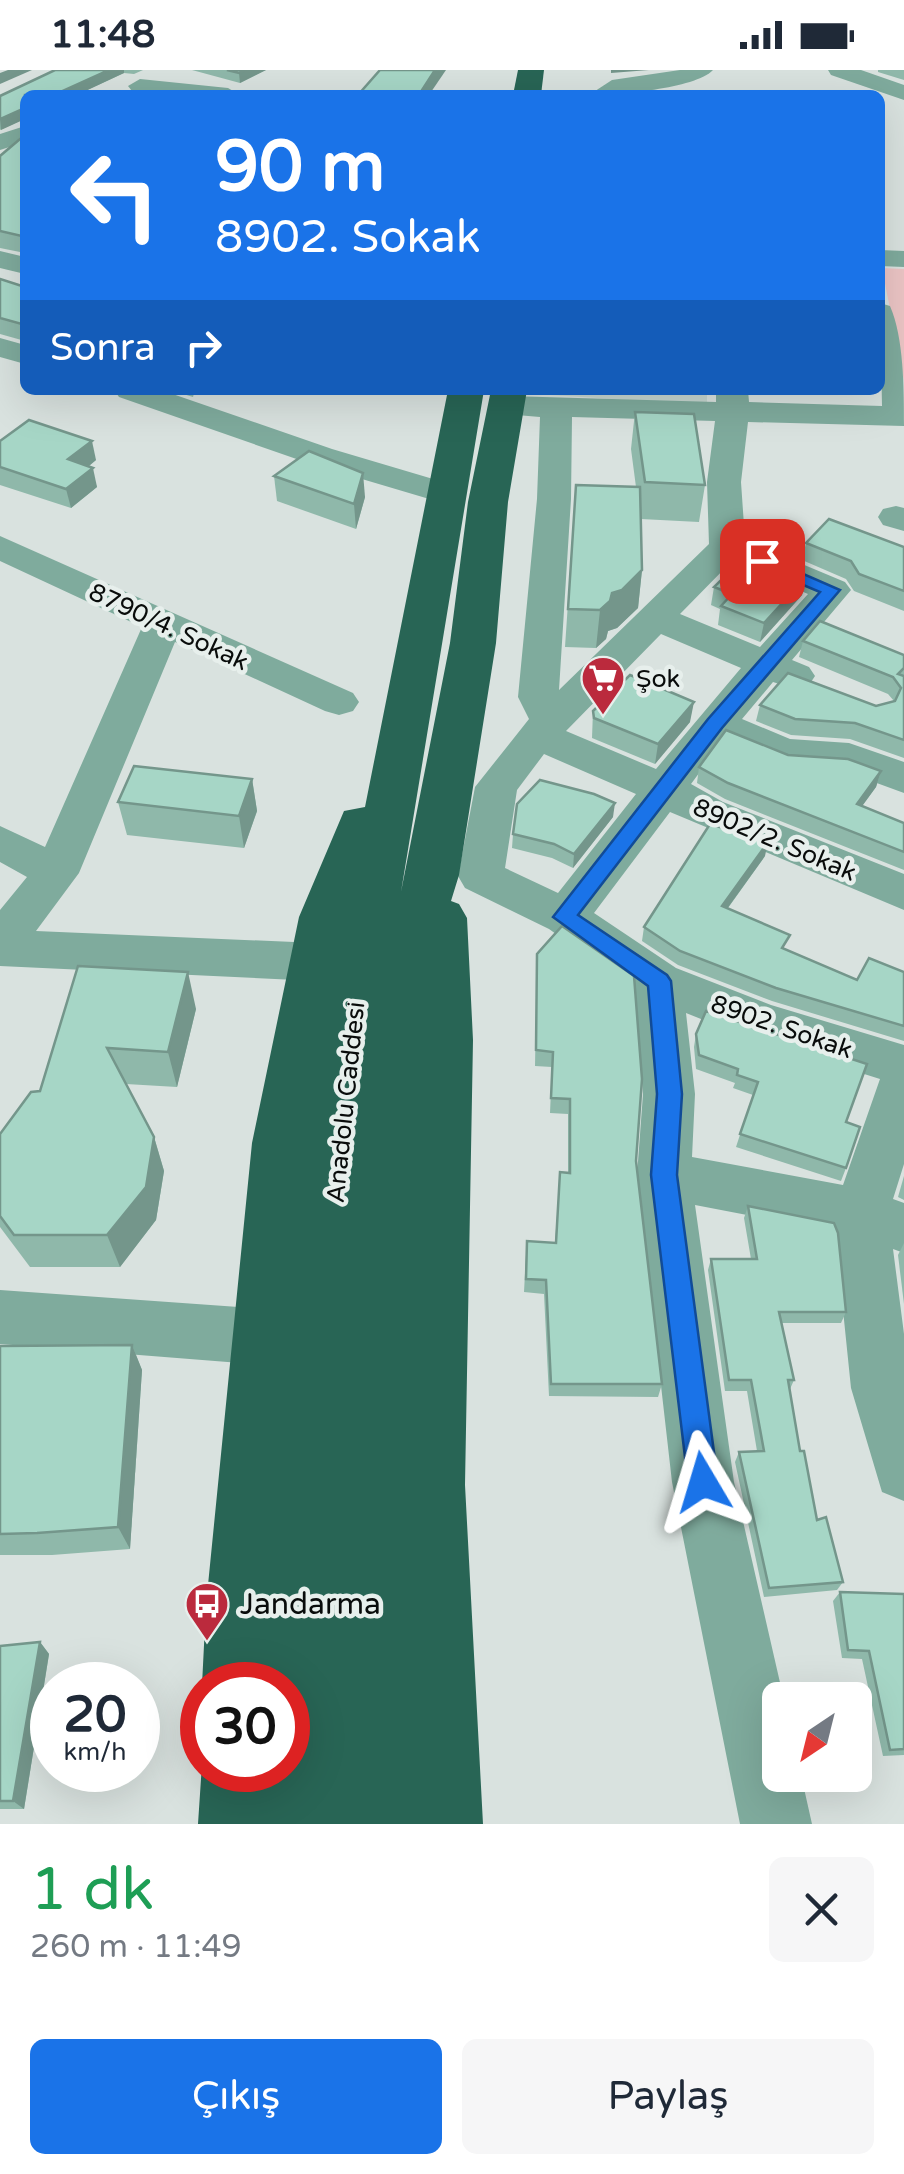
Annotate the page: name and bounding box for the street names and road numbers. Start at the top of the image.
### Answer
street label: 8790/4. Sokak [84,577,253,677]
street label: 8902/2. Sokak [689,792,861,888]
street label: 8902. Sokak [707,989,856,1065]
street label: Anadolu Caddesi [321,1000,371,1204]

